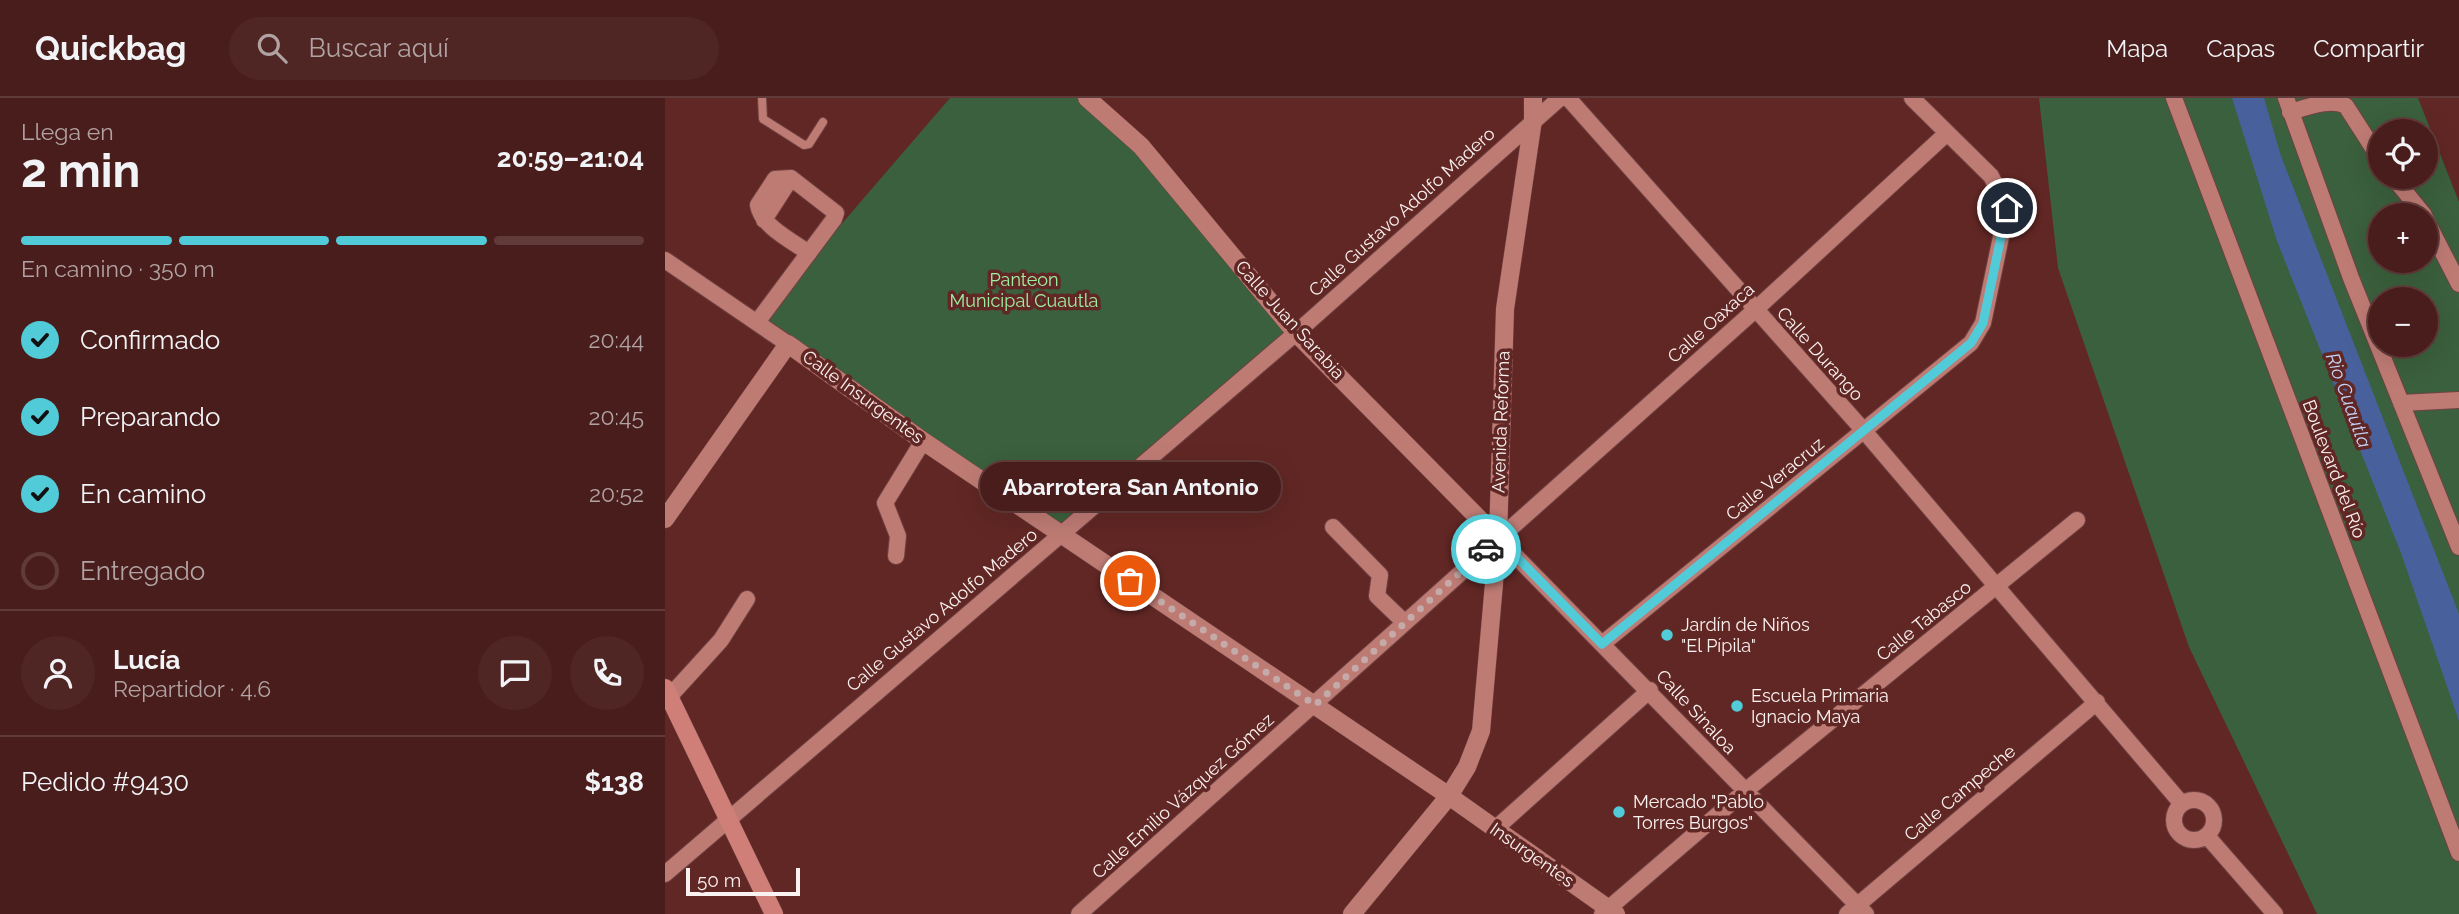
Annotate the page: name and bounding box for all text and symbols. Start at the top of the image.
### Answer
search box [229,17,719,80]
text: Quickbag [35,29,187,68]
icon: search [253,29,291,67]
text: Buscar aquí [309,33,449,63]
text: Mapa [2106,34,2168,63]
text: Capas [2206,34,2275,63]
text: Compartir [2313,34,2424,63]
text: Llega en [21,118,114,145]
map controls [2368,119,2438,357]
button: locate [2368,119,2438,189]
street label: Calle Gustavo Adolfo Madero [1304,122,1499,301]
text: 20:59–21:04 [497,143,644,173]
text: 2 min [21,144,140,198]
pin [1977,178,2037,238]
icon: home [1988,189,2026,227]
button: + [2368,203,2438,273]
text: En camino · 350 m [21,255,215,282]
street label: Calle Juan Sarabia [1232,256,1349,383]
park label: Panteon Municipal Cuautla [950,269,1098,311]
street label: Calle Oaxaca [1663,278,1758,367]
button: − [2368,287,2438,357]
street label: Calle Durango [1773,302,1868,405]
icon: check [21,321,59,359]
text: Confirmado [80,325,220,355]
text: 20:44 [589,326,644,353]
street label: Calle Insurgentes [799,346,928,448]
street label: Avenida Reforma [1488,350,1513,493]
water label: Rio Cuautla [2322,350,2376,450]
street label: Boulevard del Río [2298,397,2371,541]
icon: check [21,398,59,436]
text: Preparando [80,402,220,432]
text: 20:45 [589,403,644,430]
street label: Calle Veracruz [1721,433,1828,525]
callout: Abarrotera San Antonio [979,462,1281,511]
text: Abarrotera San Antonio [1002,473,1259,500]
icon: check [21,475,59,513]
text: En camino [80,479,206,509]
text: 20:52 [589,480,644,507]
courier [1451,514,1521,584]
street label: Calle Gustavo Adolfo Madero [842,523,1042,696]
icon: car [1467,530,1505,568]
pin [1100,551,1160,611]
text: Entregado [80,556,205,586]
icon: bag [1111,562,1149,600]
street label: Calle Tabasco [1872,576,1975,665]
place label: Jardín de Niños "El Pípila" [1681,614,1810,656]
marker: Jardín de Niños "El Pípila" [1659,627,1675,643]
button: person [21,636,95,710]
button: chat [478,636,552,710]
button: phone [570,636,644,710]
text: Lucía [113,645,180,675]
street label: Calle Sinaloa [1652,665,1741,758]
text: Repartidor · 4.6 [113,675,271,702]
place label: Escuela Primaria Ignacio Maya [1751,685,1889,727]
marker: Escuela Primaria Ignacio Maya [1729,698,1745,714]
street label: Calle Emilio Vázquez Gómez [1088,708,1278,883]
street label: Calle Campeche [1900,740,2020,845]
text: Pedido #9430 [21,767,189,797]
text: $138 [584,767,644,797]
place label: Mercado "Pablo Torres Burgos" [1633,791,1764,833]
marker: Mercado "Pablo Torres Burgos" [1611,804,1627,820]
street label: Insurgentes [1486,818,1579,891]
scale bar [686,865,800,897]
text: 50 m [697,869,741,891]

